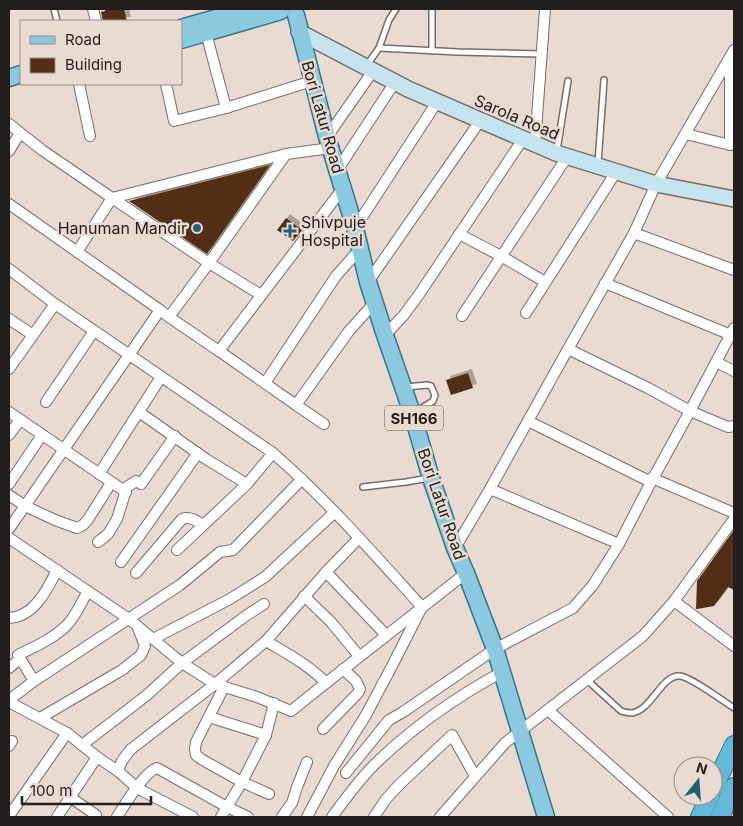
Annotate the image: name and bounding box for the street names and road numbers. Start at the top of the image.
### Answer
street label: Bori Latur Road [297,58,349,176]
street label: Sarola Road [471,90,563,144]
road number: SH166 [385,406,443,430]
street label: Bori Latur Road [414,446,470,562]

